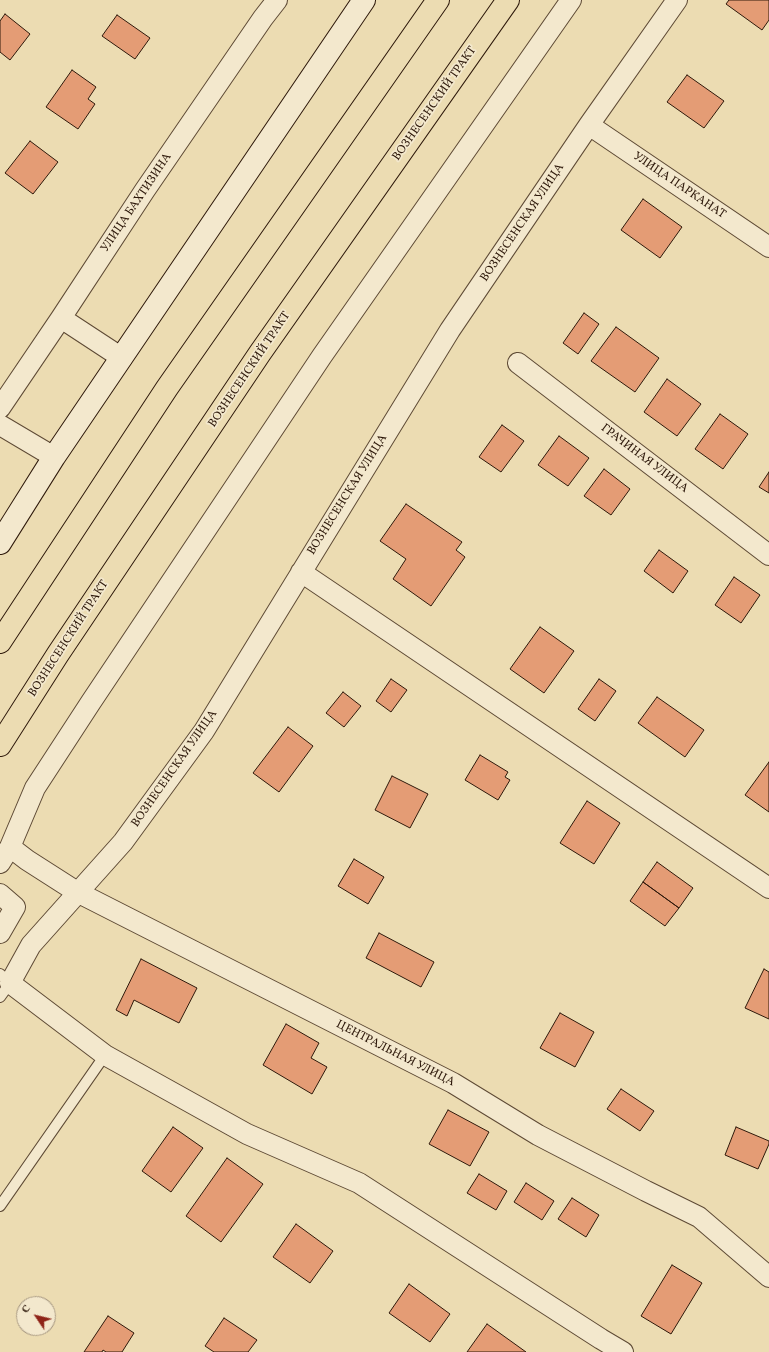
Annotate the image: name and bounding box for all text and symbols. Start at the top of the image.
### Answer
street label: ВОЗНЕСЕНСКИЙ ТРАКТ [390,44,480,164]
street label: УЛИЦА ПАРКАНАТ [630,150,728,222]
street label: УЛИЦА БАХТИЗИНА [99,151,175,255]
street label: ВОЗНЕСЕНСКАЯ УЛИЦА [478,161,568,285]
street label: ВОЗНЕСЕНСКИЙ ТРАКТ [206,309,294,431]
street label: ГРАЧИНАЯ УЛИЦА [597,421,691,497]
street label: ВОЗНЕСЕНСКАЯ УЛИЦА [305,432,391,558]
street label: ВОЗНЕСЕНСКИЙ ТРАКТ [26,578,112,700]
street label: ВОЗНЕСЕНСКАЯ УЛИЦА [129,708,221,830]
street label: ЦЕНТРАЛЬНАЯ УЛИЦА [333,1018,457,1090]
north arrow [16,1296,56,1336]
text: С [18,1302,35,1317]

